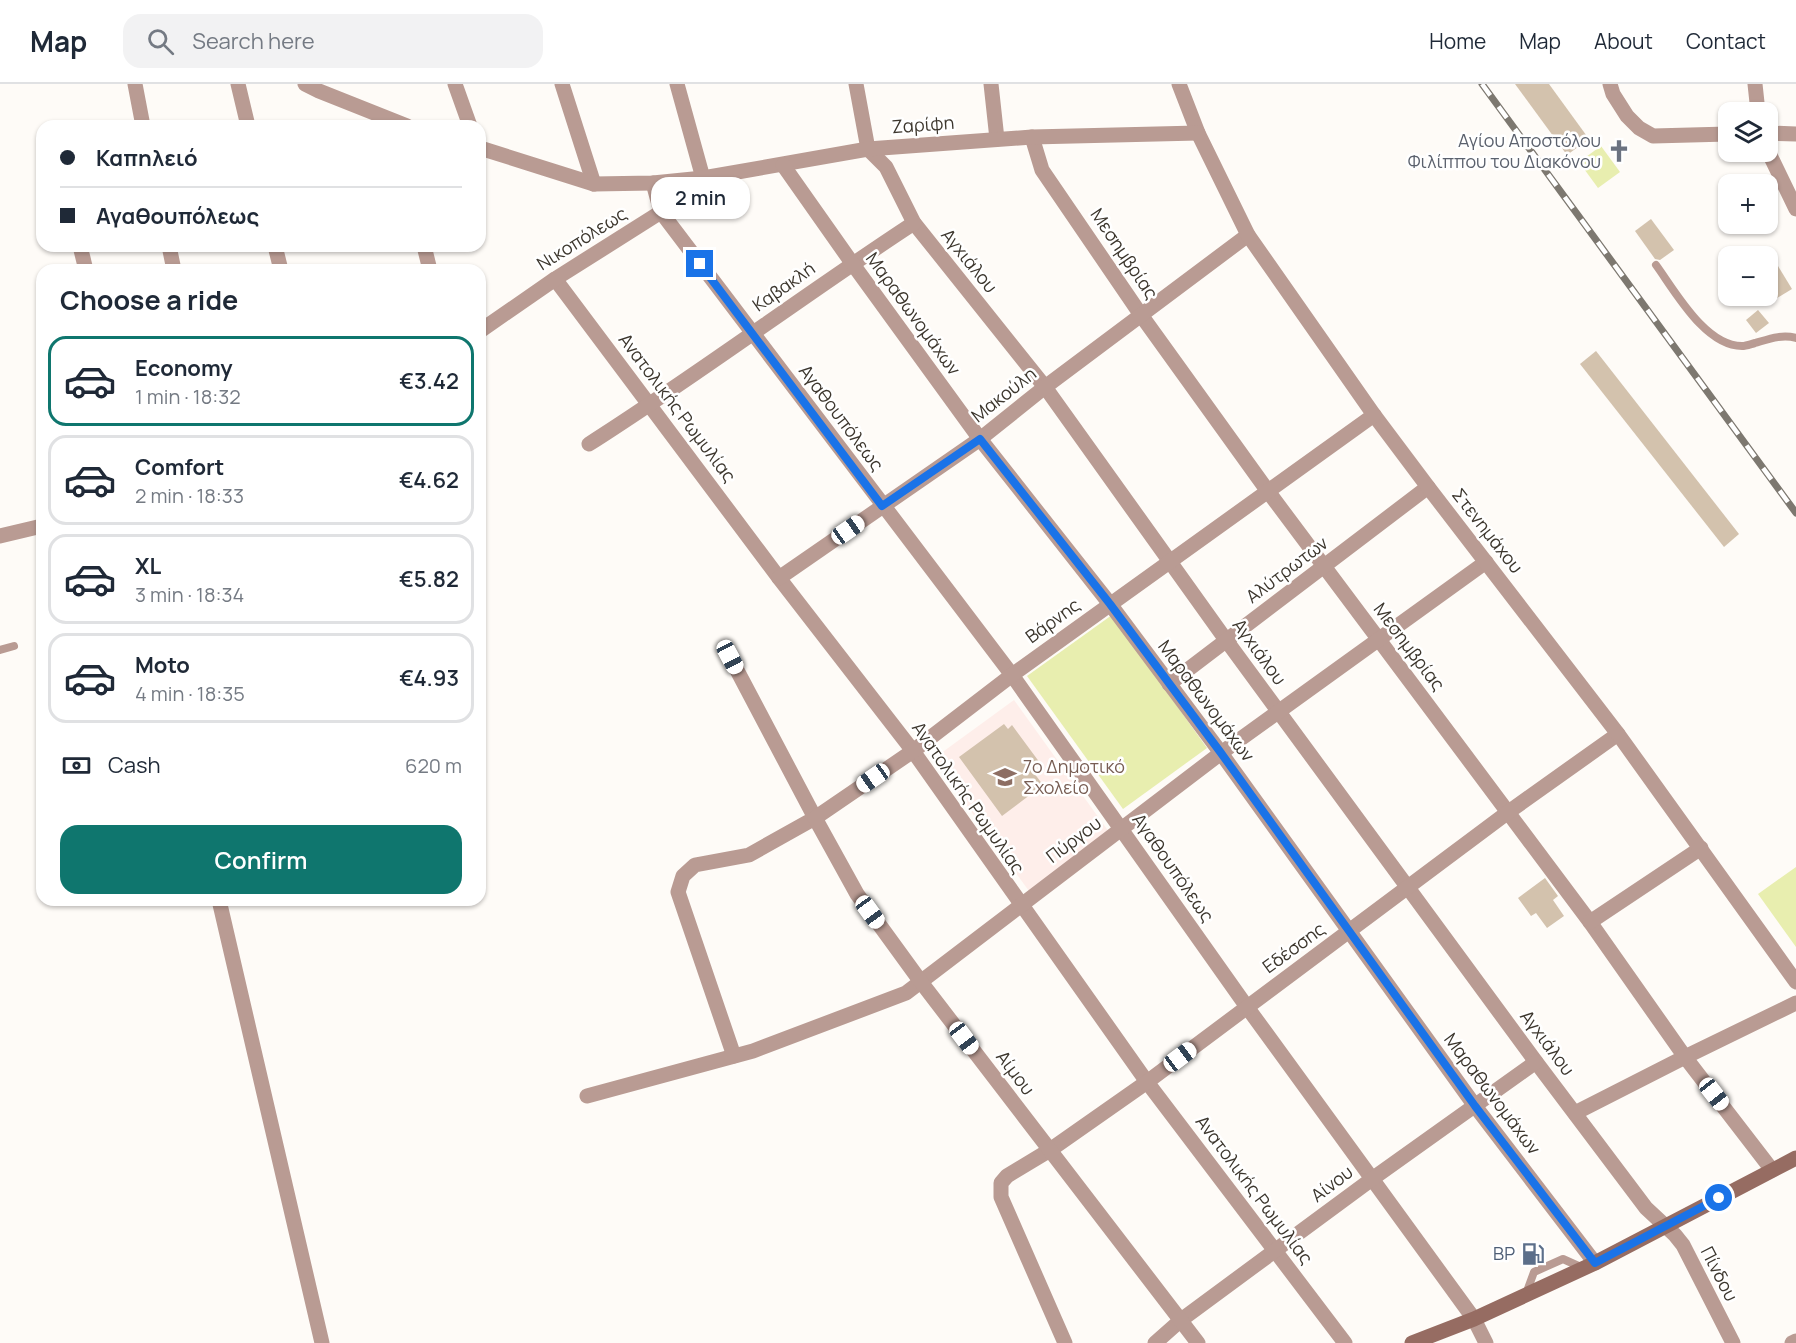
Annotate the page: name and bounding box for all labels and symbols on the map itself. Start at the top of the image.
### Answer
street label: Ζαρίφη [891,110,955,138]
place label: Αγίου Αποστόλου Φιλίππου του Διακόνου [1408,128,1601,173]
church icon: Αγίου Αποστόλου Φιλίππου του Διακόνου [1606,138,1632,164]
callout: 2 min [650,177,750,219]
street label: Νικοπόλεως [532,201,631,275]
street label: Μεσημβρίας [1086,203,1164,303]
street label: Αγχιάλου [936,223,1003,298]
street label: Μαραθωνομάχων [861,247,967,380]
route end [686,250,713,277]
street label: Καβακλή [747,256,819,316]
street label: Ανατολικής Ρωμυλίας [614,328,742,487]
street label: Αγαθουπόλεως [794,359,890,475]
street label: Μακούλη [966,361,1041,427]
street label: Στενημάχου [1447,483,1529,578]
car [828,512,868,548]
street label: Αλύτρωτων [1240,530,1332,608]
street label: Βάρνης [1020,592,1085,648]
street label: Μεσημβρίας [1369,597,1451,695]
street label: Αγχιάλου [1228,614,1292,689]
street label: Μαραθωνομάχων [1153,635,1260,766]
car [714,637,746,677]
street label: Ανατολικής Ρωμυλίας [907,716,1031,878]
place label: 7ο Δημοτικό Σχολείο [1023,754,1125,799]
car [853,760,893,796]
school or university icon: 7ο Δημοτικό Σχολείο [992,764,1018,790]
street label: Αγαθουπόλεως [1127,808,1220,926]
street label: Πύργου [1041,811,1106,868]
car [852,892,888,932]
street label: Εδέσσης [1257,916,1330,978]
street label: Αγχιάλου [1515,1005,1580,1080]
car [946,1018,982,1058]
street label: Μαραθωνομάχων [1439,1028,1546,1159]
car [1160,1039,1200,1075]
street label: Αίμου [991,1045,1040,1099]
car [1696,1074,1732,1114]
street label: Ανατολικής Ρωμυλίας [1191,1110,1319,1269]
street label: Αίνου [1305,1160,1357,1207]
route start [1705,1184,1732,1211]
place label: BP [1493,1241,1515,1265]
fuel station icon: BP [1520,1241,1546,1267]
street label: Πίνδου [1696,1242,1744,1305]

